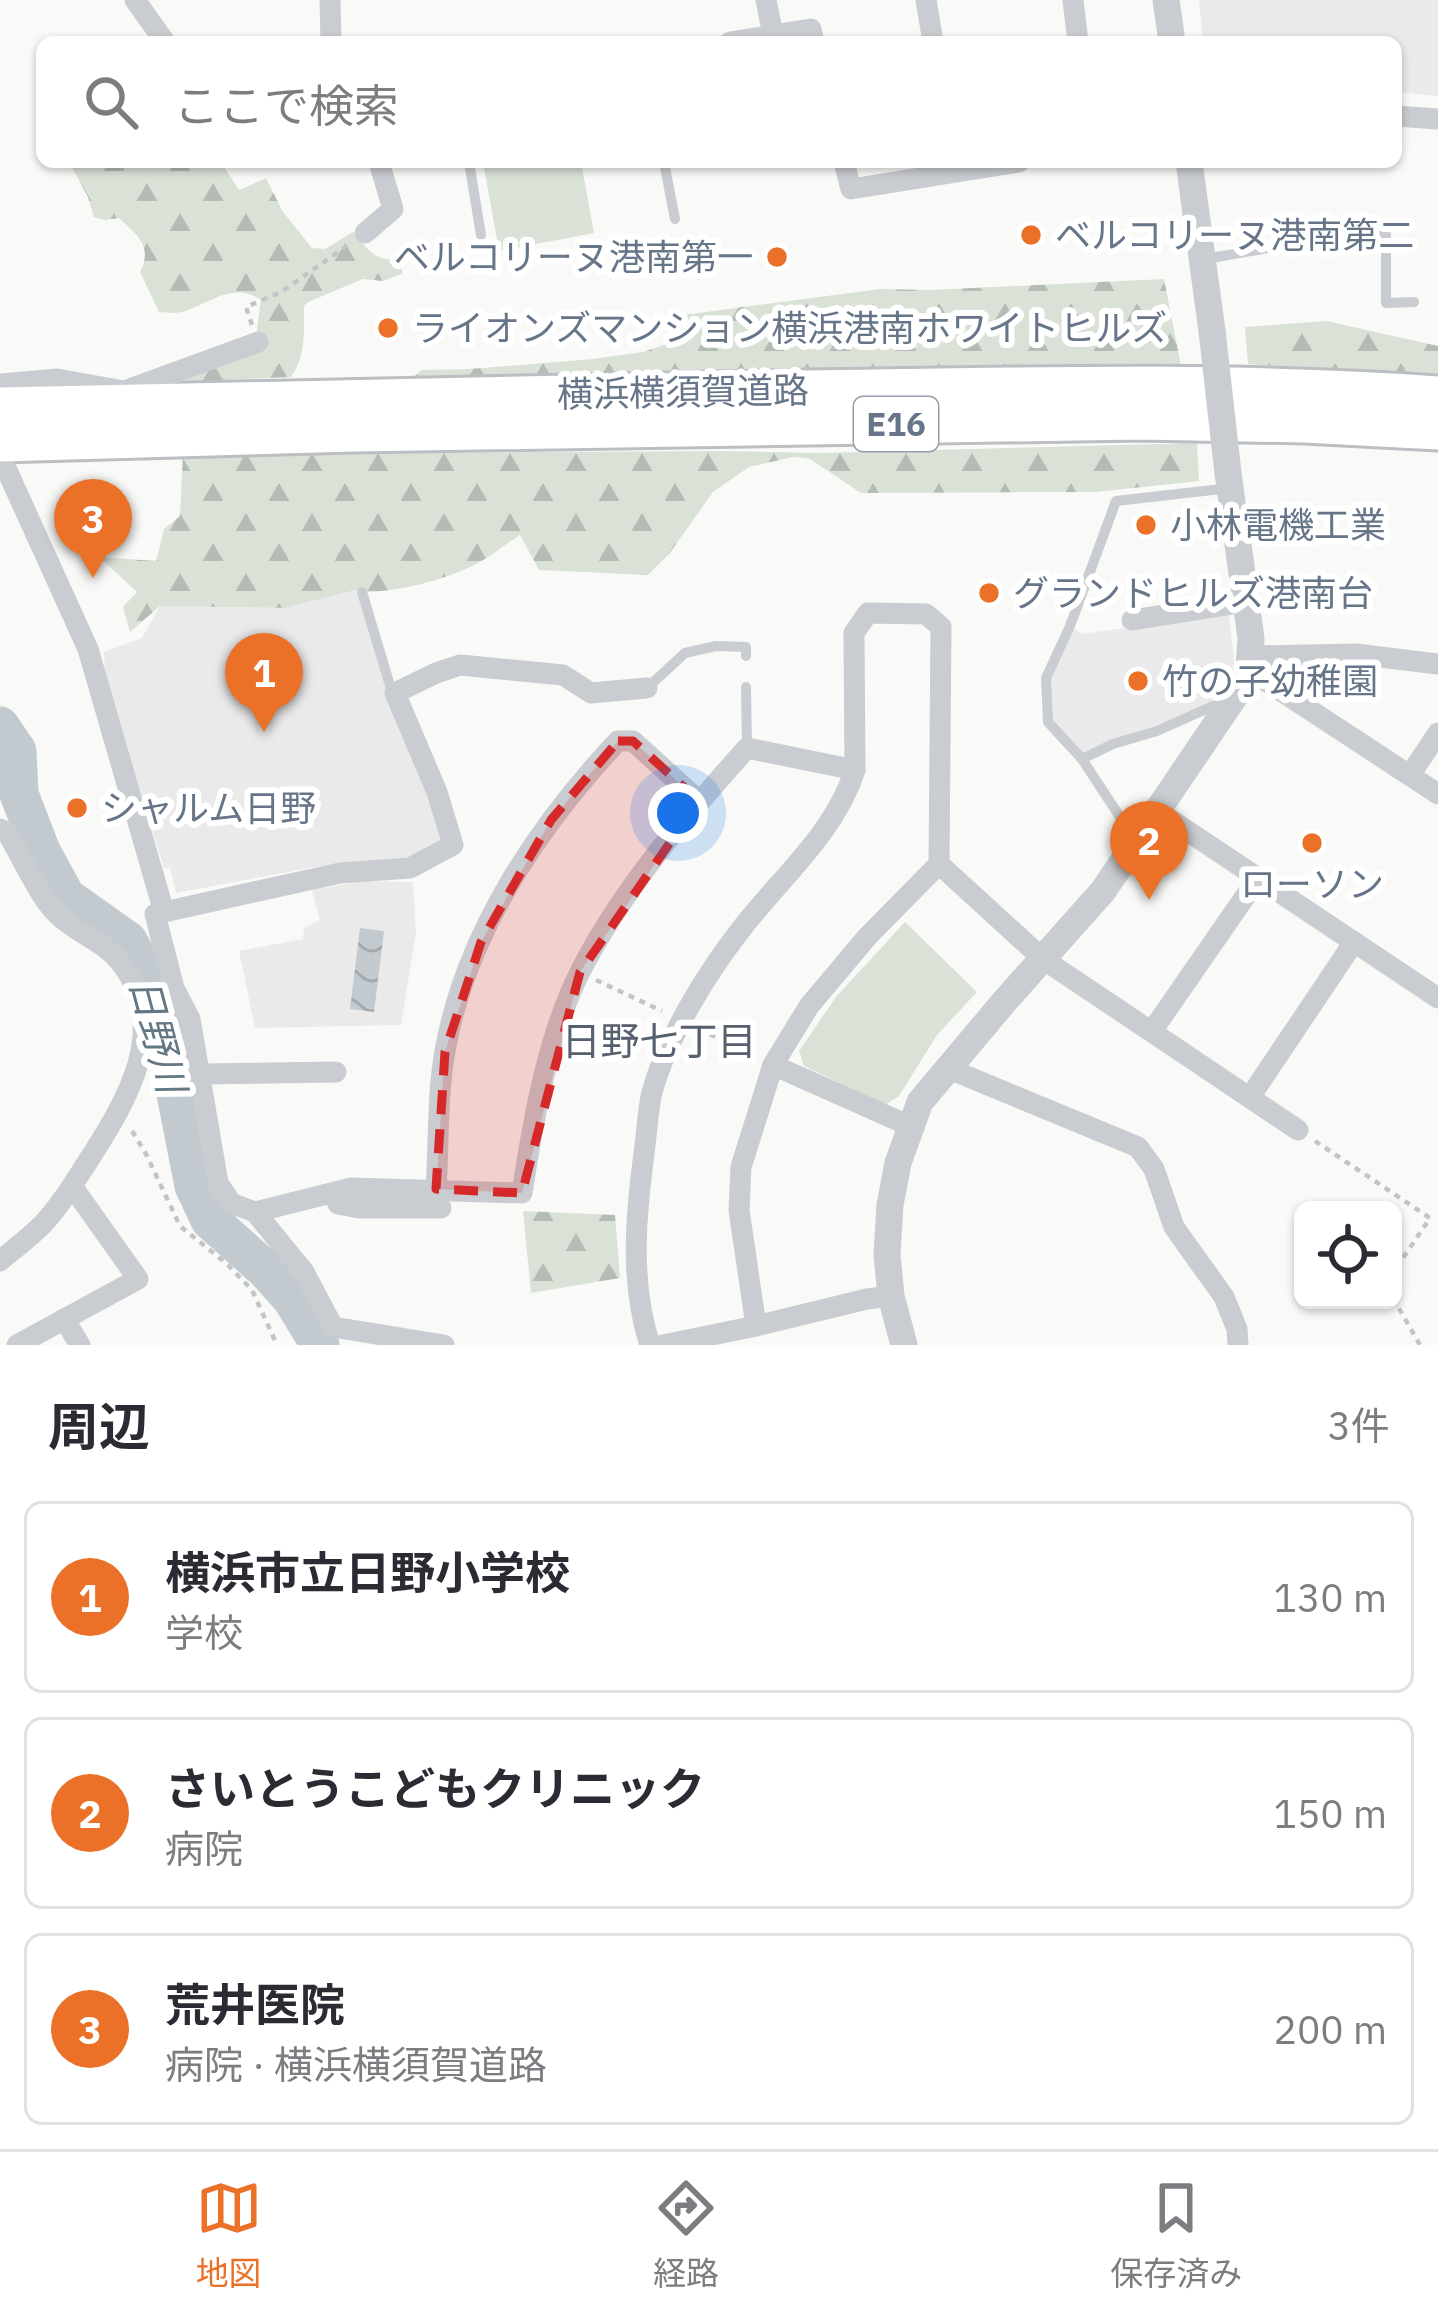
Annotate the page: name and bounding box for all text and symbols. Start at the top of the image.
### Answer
search box [36,36,1402,168]
icon: search [78,69,144,135]
text: ここで検索 [174,76,399,134]
place label: ベルコリーヌ港南第二 [1055,211,1414,258]
marker: ベルコリーヌ港南第二 [1018,222,1044,248]
place label: ベルコリーヌ港南第一 [394,233,753,280]
marker: ベルコリーヌ港南第一 [764,244,790,270]
place label: ライオンズマンション横浜港南ホワイトヒルズ [412,304,1167,351]
marker: ライオンズマンション横浜港南ホワイトヒルズ [375,315,401,341]
street label: 横浜横須賀道路 [557,366,809,417]
road number: E16 [854,397,938,451]
pin: 3 [54,479,132,578]
place label: 小林電機工業 [1170,501,1386,548]
marker: 小林電機工業 [1133,512,1159,538]
place label: グランドヒルズ港南台 [1013,569,1373,616]
marker: グランドヒルズ港南台 [976,580,1002,606]
pin: 1 [225,633,303,732]
place label: 竹の子幼稚園 [1162,657,1378,704]
marker: 竹の子幼稚園 [1125,668,1151,694]
your location [648,783,708,843]
place label: シャルム日野 [101,784,316,831]
marker: シャルム日野 [64,795,90,821]
pin: 2 [1110,801,1188,900]
marker: ローソン [1299,830,1325,856]
place label: ローソン [1240,860,1384,907]
water label: 日野川 [119,972,199,1102]
district label: 日野七丁目 [561,1015,757,1066]
map controls [1294,1201,1402,1309]
button: locate [1294,1201,1402,1309]
text: 周辺 [48,1393,150,1459]
text: 3件 [1328,1400,1390,1451]
text: 横浜市立日野小学校 [165,1543,570,1601]
text: 1 [78,1572,102,1623]
text: 130 m [1274,1572,1387,1623]
text: 学校 [165,1607,243,1658]
text: さいとうこどもクリニック [165,1759,705,1817]
text: 2 [78,1788,102,1839]
text: 150 m [1274,1788,1387,1839]
text: 病院 [165,1823,243,1874]
text: 荒井医院 [165,1975,345,2033]
text: 3 [78,2004,102,2055]
text: 200 m [1274,2004,1387,2055]
text: 病院 · 横浜横須賀道路 [165,2039,547,2090]
tab: 地図 [196,2175,262,2295]
tab: 経路 [653,2175,719,2295]
tab: 保存済み [1110,2175,1242,2295]

